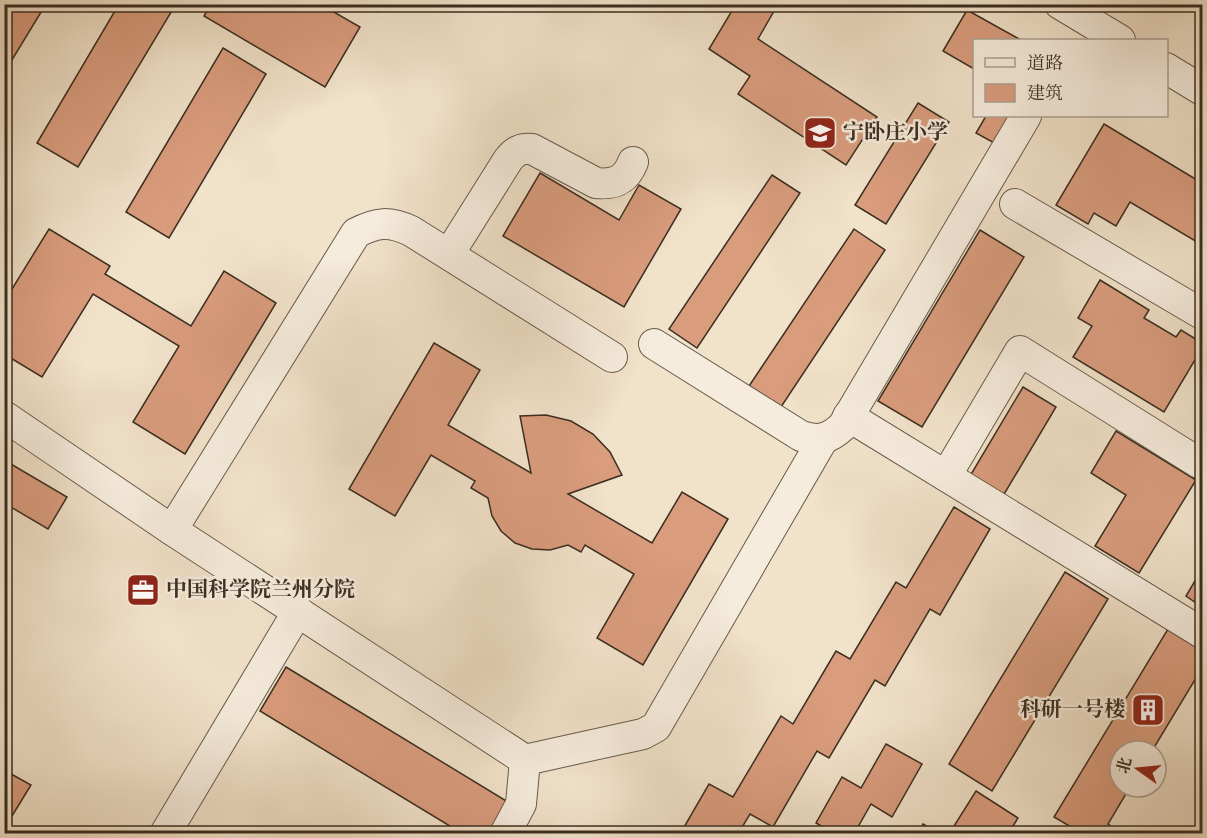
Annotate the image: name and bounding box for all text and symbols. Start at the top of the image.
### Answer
legend [973,39,1168,117]
text: 道路 [1027,52,1063,75]
text: 建筑 [1027,82,1063,105]
school or university icon: 宁卧庄小学 [802,115,838,151]
place label: 宁卧庄小学 [843,120,948,146]
office icon: 中国科学院兰州分院 [125,572,161,608]
place label: 中国科学院兰州分院 [166,577,355,603]
building icon: 科研一号楼 [1130,692,1166,728]
place label: 科研一号楼 [1020,697,1125,723]
north arrow [1108,739,1168,799]
text: 北 [1113,755,1136,776]

